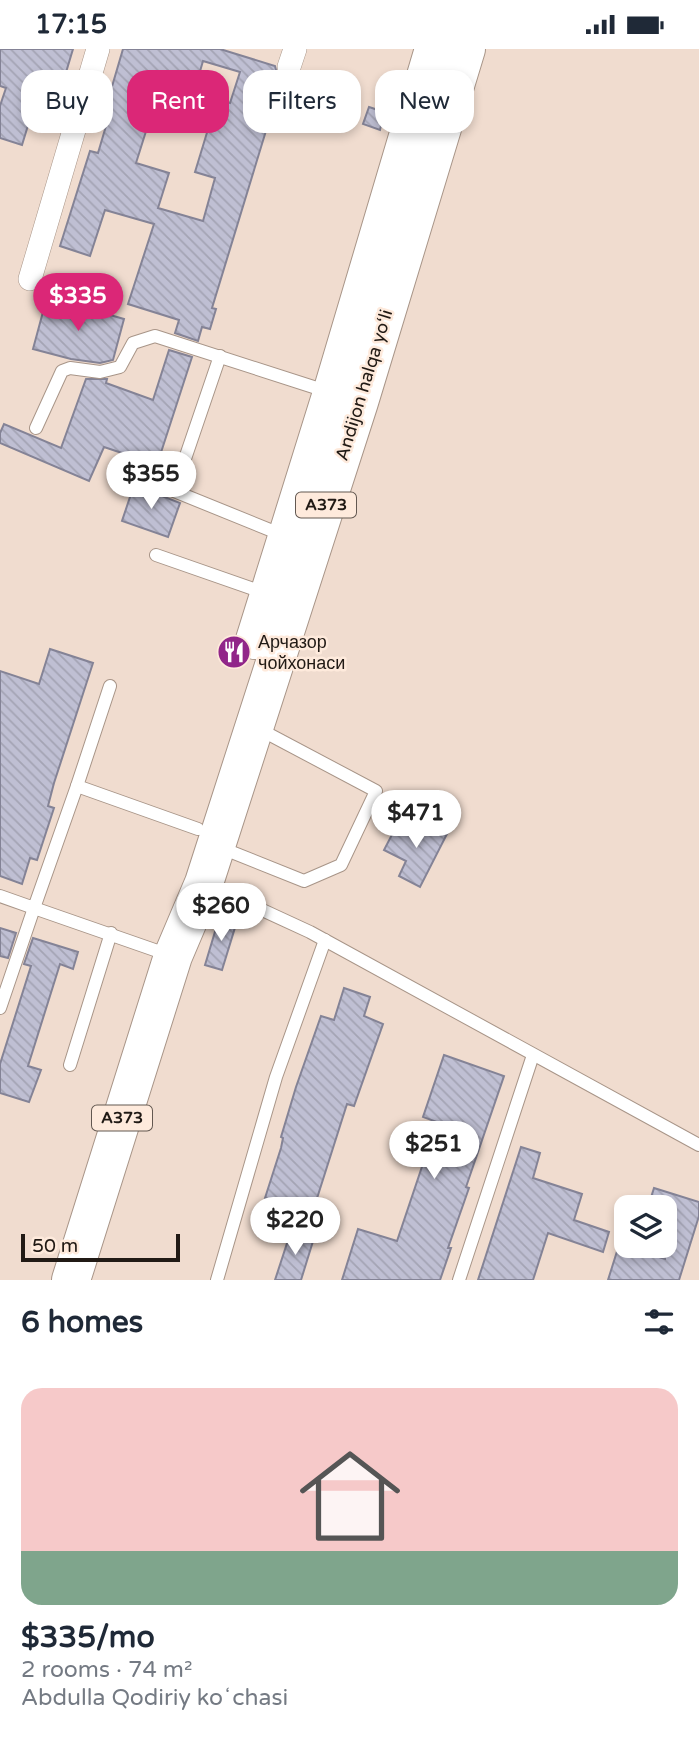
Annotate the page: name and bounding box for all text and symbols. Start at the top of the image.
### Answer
text: 17:15 [35,9,107,40]
chip: Buy [21,70,113,133]
chip: Rent [127,70,229,133]
chip: Filters [243,70,361,133]
chip: New [375,70,474,133]
pin: $335 [37,273,119,333]
text: $335 [49,282,107,310]
street label: Andijon halqa yo‘li [331,307,397,463]
pin: $355 [110,451,192,511]
text: $355 [122,460,180,488]
road number: A373 [296,493,356,517]
place label: Арчазор чойхонаси [258,631,345,674]
restaurant icon: Арчазор чойхонаси [215,633,253,671]
pin: $471 [375,791,457,850]
text: $471 [387,799,445,827]
pin: $260 [180,883,262,943]
text: $260 [192,892,250,920]
road number: A373 [92,1105,152,1131]
pin: $251 [393,1121,475,1181]
text: $251 [405,1130,463,1158]
map controls [614,1195,677,1258]
button: layers [614,1195,677,1258]
pin: $220 [254,1197,336,1257]
text: $220 [266,1206,324,1234]
scale bar [21,1231,180,1263]
text: 50 m [32,1235,78,1257]
icon: filters [640,1303,678,1341]
text: 6 homes [21,1304,143,1341]
icon: home [287,1433,413,1559]
text: $335/mo [21,1619,155,1656]
text: 2 rooms · 74 m² [21,1656,192,1684]
text: Abdulla Qodiriy koʻchasi [21,1684,288,1712]

